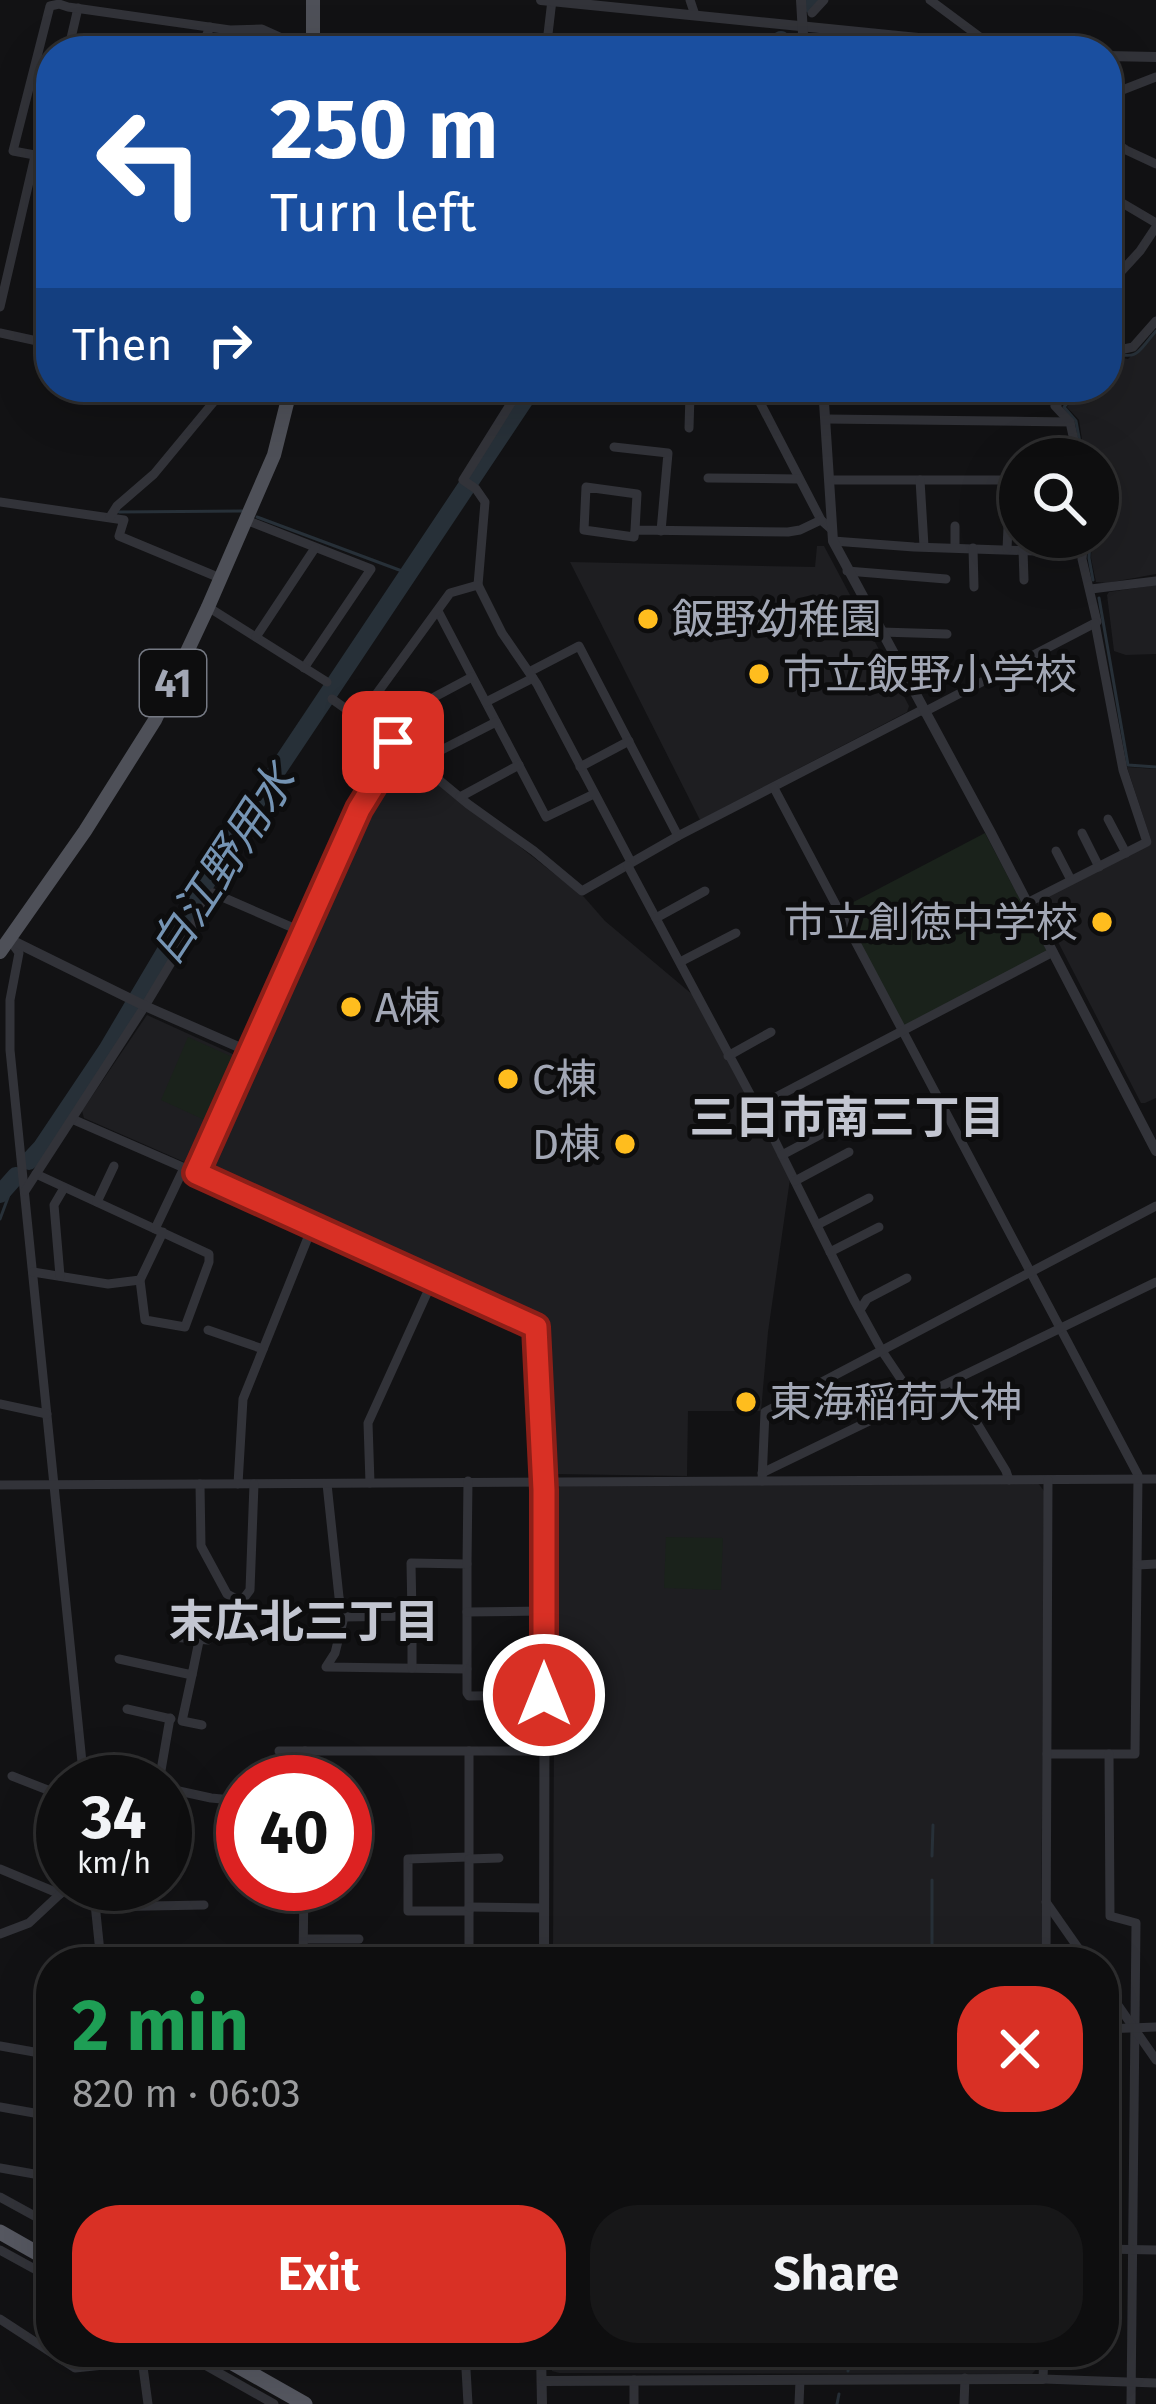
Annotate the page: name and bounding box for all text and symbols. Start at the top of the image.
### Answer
text: 250 m [270,79,498,180]
icon: left [72,84,228,240]
text: Turn left [270,181,477,245]
icon: right [197,312,263,378]
text: Then [72,318,173,372]
map controls [999,438,1119,558]
button: search [999,438,1119,558]
place label: 飯野幼稚園 [672,595,882,645]
marker: 飯野幼稚園 [635,606,661,632]
road number: 41 [140,650,206,716]
place label: 市立飯野小学校 [783,650,1077,700]
marker: 市立飯野小学校 [746,661,772,687]
pin [342,691,444,793]
icon: arrive [360,709,426,775]
water label: 白江野用水 [139,751,309,974]
place label: 市立創徳中学校 [784,898,1078,948]
marker: 市立創徳中学校 [1089,909,1115,935]
place label: A棟 [375,983,441,1033]
marker: A棟 [338,994,364,1020]
place label: C棟 [532,1055,598,1105]
marker: C棟 [495,1066,521,1092]
district label: 三日市南三丁目 [689,1091,1005,1145]
place label: D棟 [532,1120,601,1170]
marker: D棟 [612,1131,638,1157]
place label: 東海稲荷大神 [770,1378,1022,1428]
marker: 東海稲荷大神 [733,1389,759,1415]
district label: 末広北三丁目 [169,1595,439,1649]
position arrow [481,1632,607,1758]
speed limit sign: 40 [216,1755,372,1911]
text: 34 [82,1782,146,1854]
text: km/h [77,1845,151,1881]
text: 2 min [72,1983,249,2069]
button: close [957,1986,1083,2112]
text: 820 m · 06:03 [72,2071,301,2117]
button: Exit [72,2205,566,2343]
button: Share [590,2205,1083,2343]

